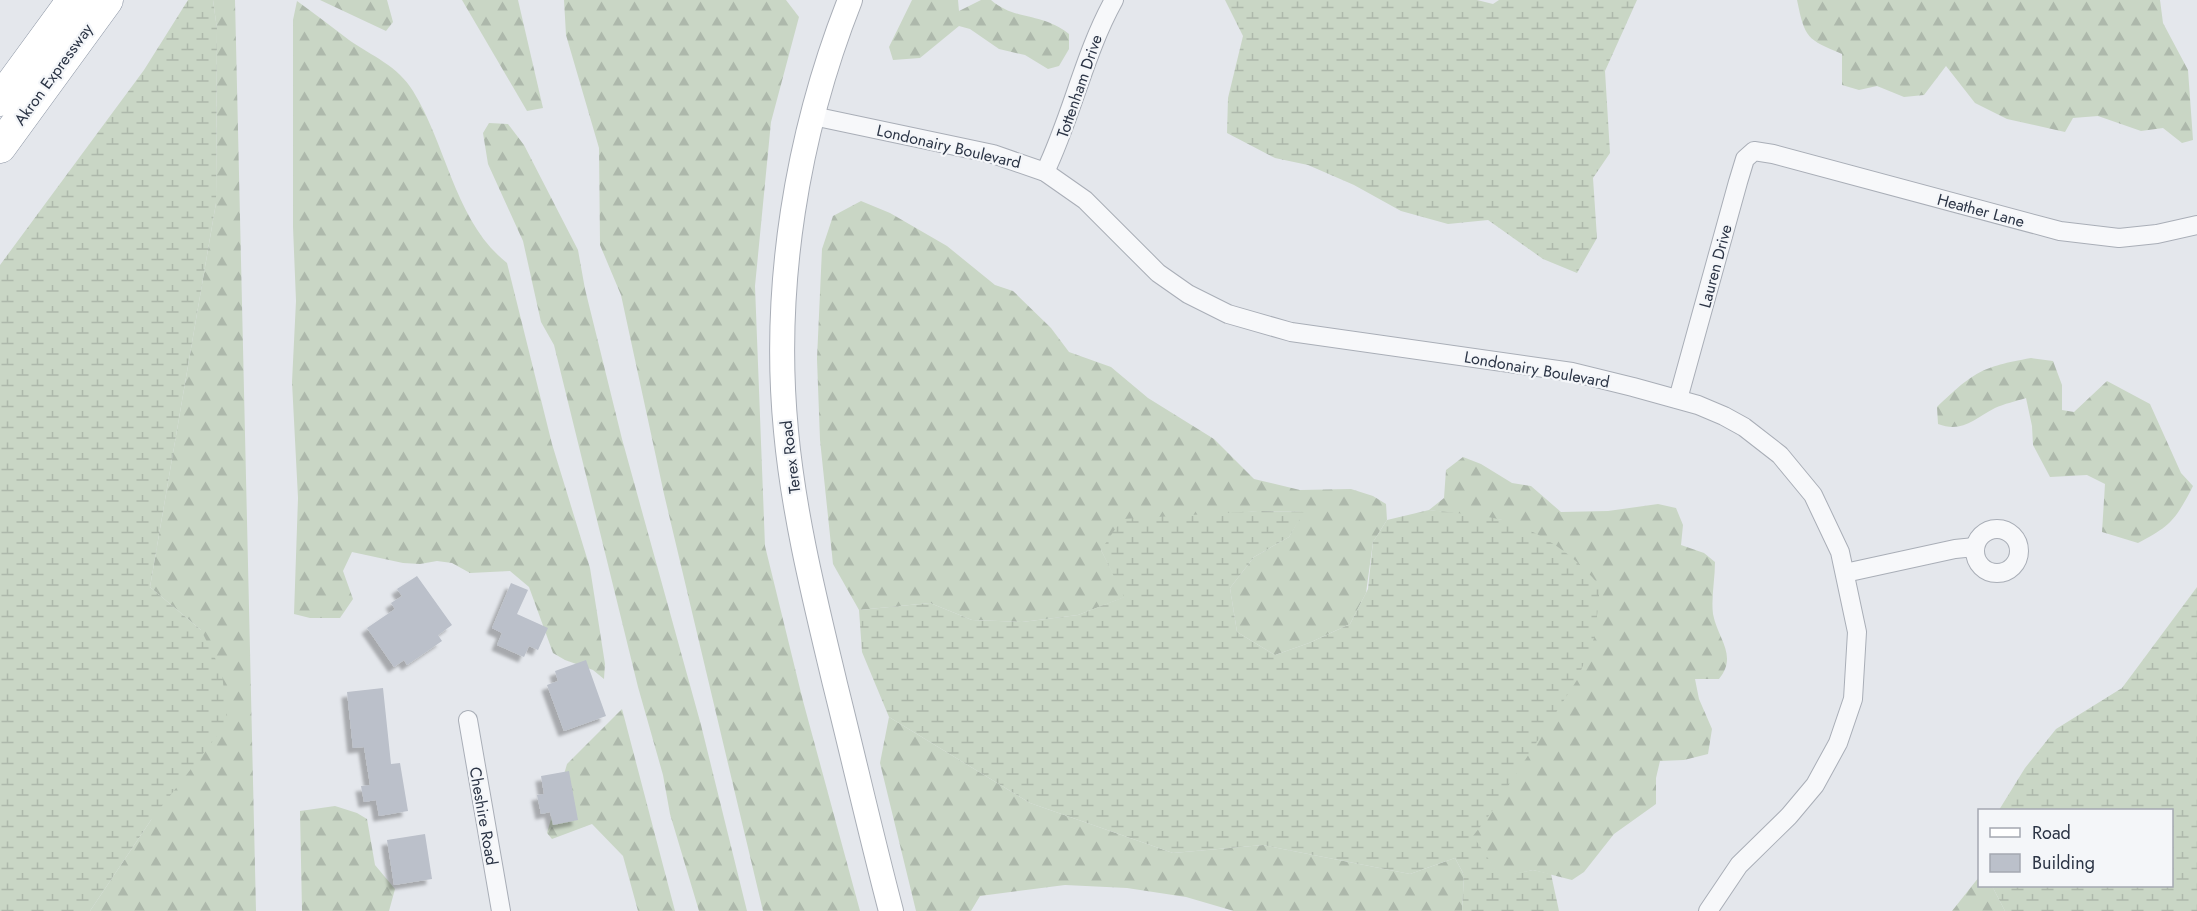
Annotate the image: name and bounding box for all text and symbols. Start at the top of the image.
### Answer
street label: Akron Expressway [8,18,99,130]
street label: Tottenham Drive [1051,31,1108,141]
street label: Londonairy Boulevard [875,119,1023,174]
street label: Heather Lane [1935,188,2027,233]
street label: Lauren Drive [1693,222,1738,310]
street label: Londonairy Boulevard [1462,345,1611,394]
street label: Terex Road [775,419,806,495]
street label: Cheshire Road [464,765,503,867]
legend [1978,809,2173,887]
text: Road [2032,820,2071,846]
text: Building [2032,850,2095,876]

